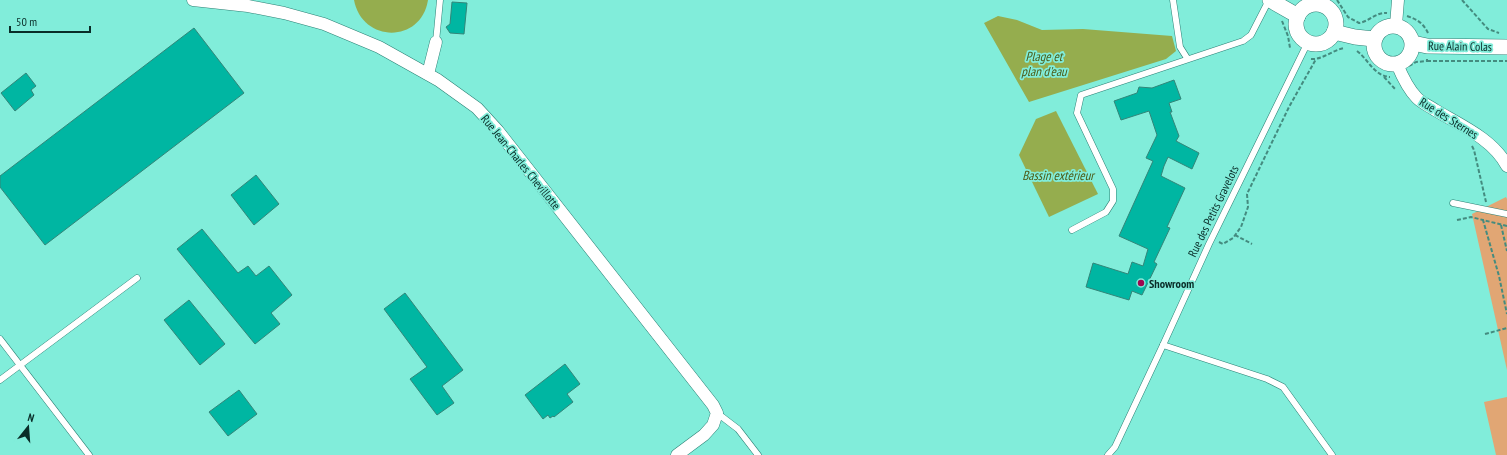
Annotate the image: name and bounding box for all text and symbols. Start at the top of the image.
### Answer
scale bar [10,8,90,34]
text: 50 m [16,14,37,29]
street label: Rue Alain Colas [1428,38,1492,54]
water label: Plage et plan d'eau [1021,48,1068,80]
street label: Rue des Sternes [1417,94,1481,142]
street label: Rue Jean-Charles Chevillotte [478,111,564,213]
street label: Rue des Petits Gravelots [1184,163,1242,259]
water label: Bassin extérieur [1022,167,1096,184]
place label: Showroom [1149,276,1194,291]
marker: Showroom [1136,278,1146,288]
north arrow [8,407,48,447]
text: N [26,410,36,425]

